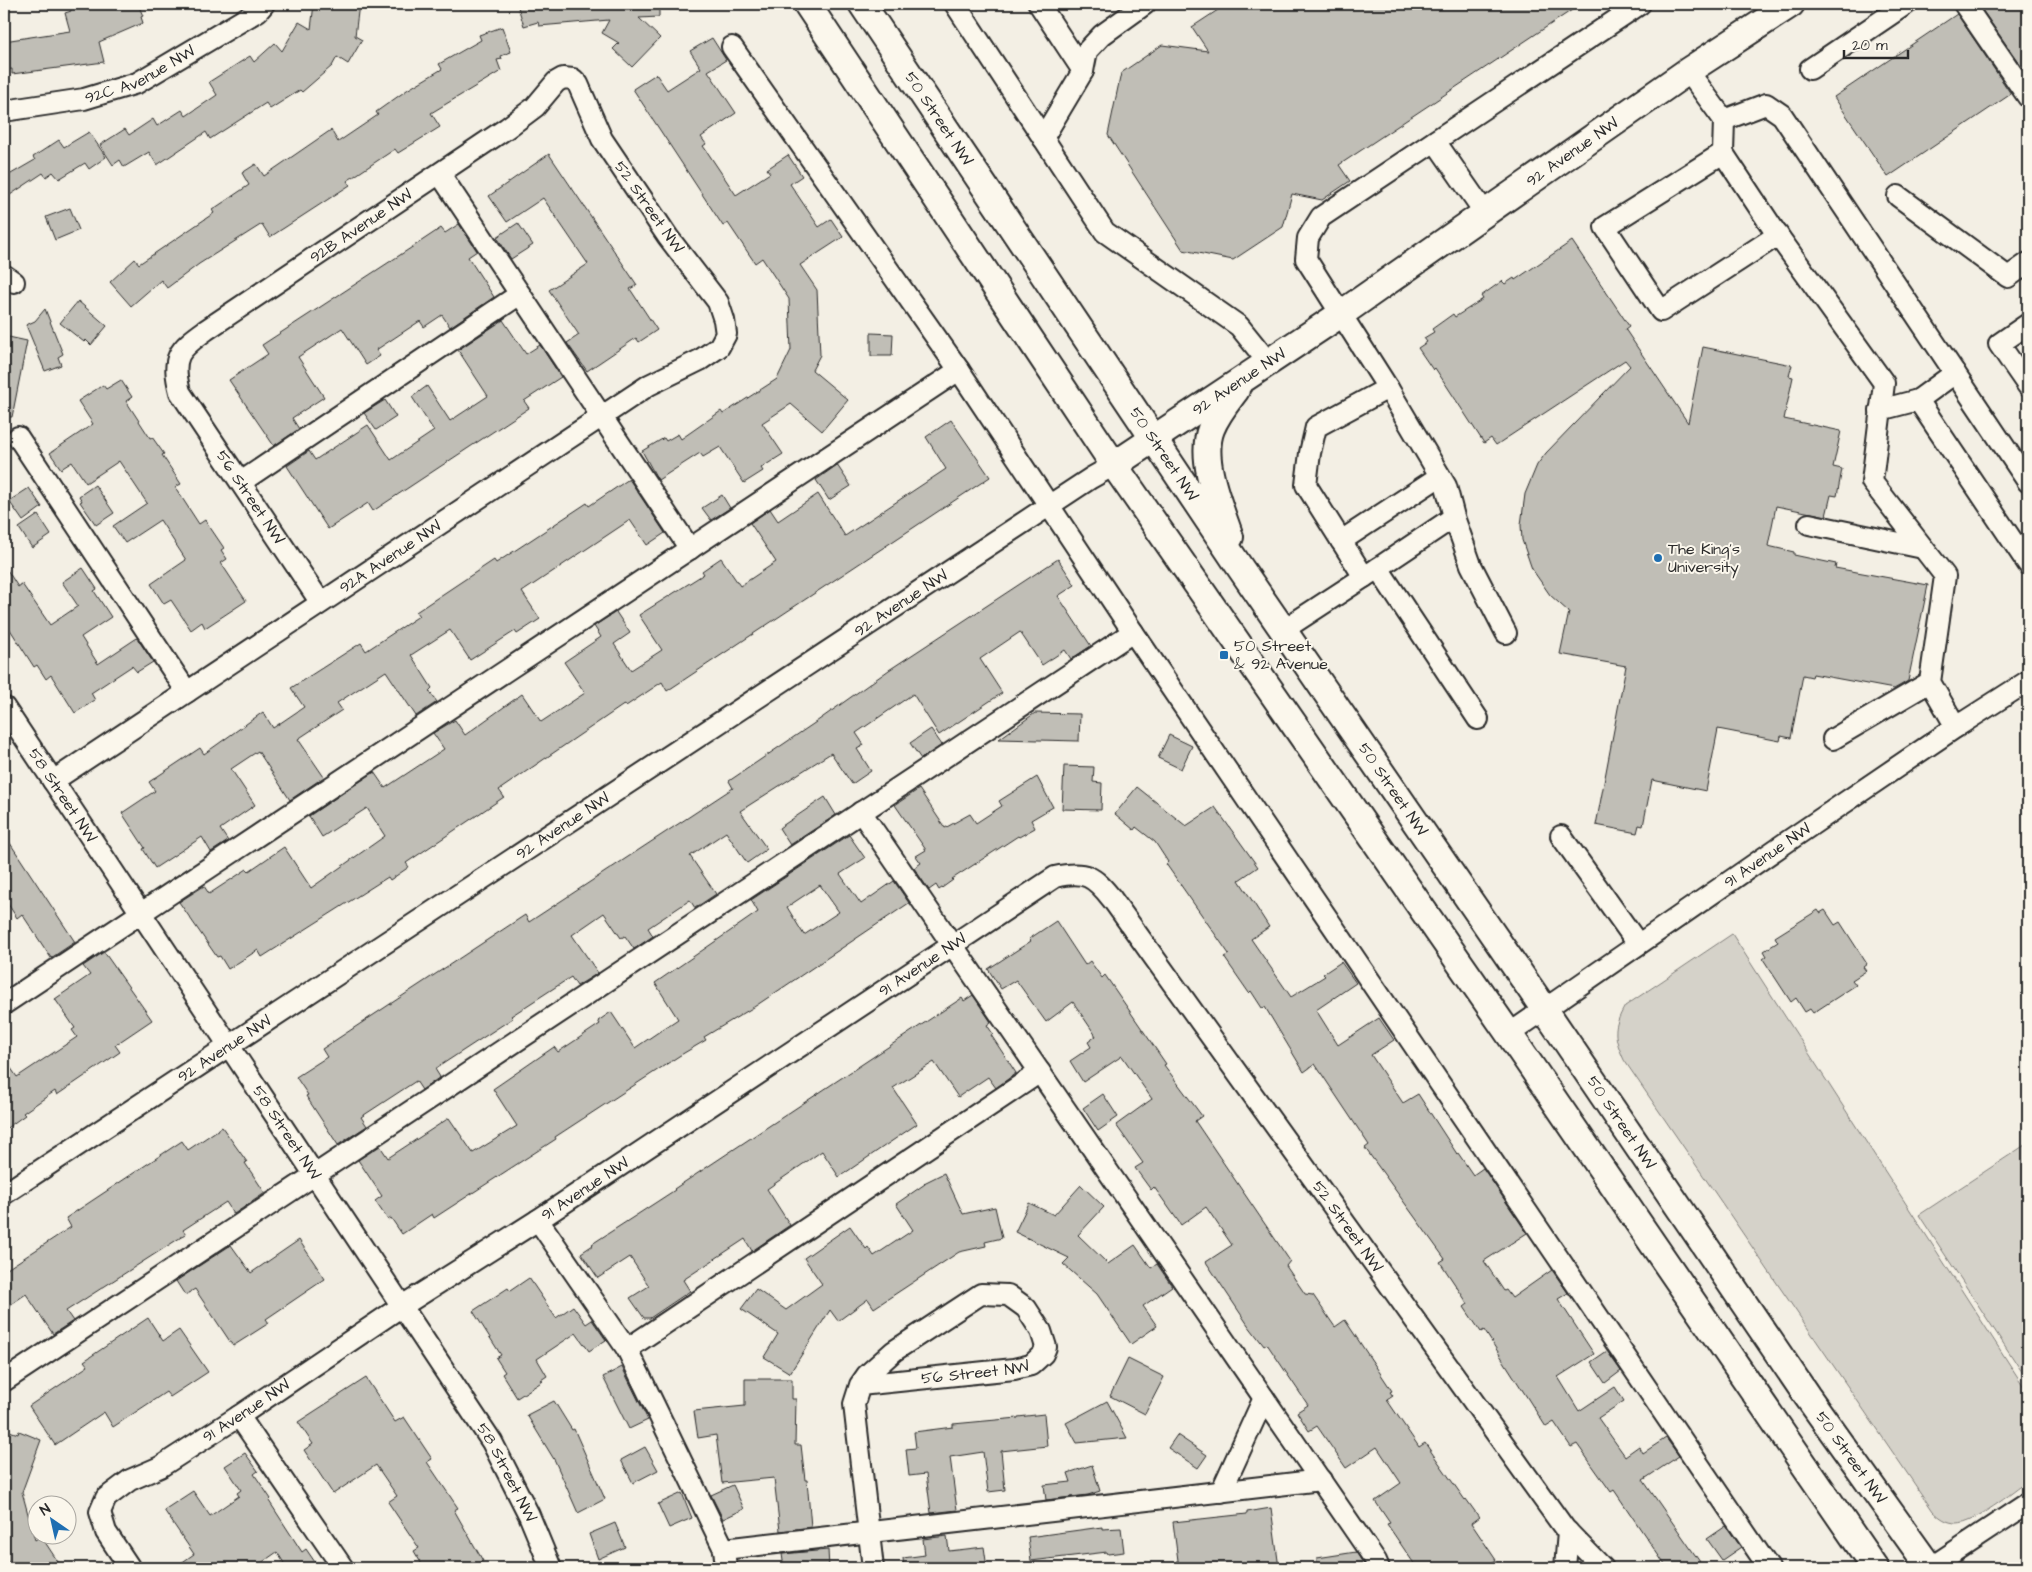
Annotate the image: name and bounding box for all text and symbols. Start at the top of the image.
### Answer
scale bar [1844,28,1908,60]
text: 20 m [1852,35,1888,56]
street label: 92C Avenue NW [82,40,199,109]
street label: 50 Street NW [899,67,978,170]
street label: 92 Avenue NW [1522,112,1623,192]
street label: 52 Street NW [609,157,689,257]
street label: 92B Avenue NW [305,183,417,269]
street label: 92 Avenue NW [1188,343,1290,421]
street label: 50 Street NW [1125,403,1203,505]
street label: 56 Street NW [211,446,290,549]
street label: 92A Avenue NW [335,515,446,599]
place label: The King's University [1668,538,1740,579]
marker: The King's University [1652,552,1664,564]
street label: 92 Avenue NW [850,564,952,642]
place label: 50 Street & 92 Avenue [1234,635,1328,675]
marker: 50 Street & 92 Avenue [1218,649,1230,661]
street label: 50 Street NW [1353,738,1433,840]
street label: 58 Street NW [23,744,102,847]
street label: 92 Avenue NW [511,787,614,865]
street label: 91 Avenue NW [1719,818,1815,893]
street label: 91 Avenue NW [874,928,971,1002]
street label: 92 Avenue NW [173,1010,276,1088]
street label: 50 Street NW [1582,1071,1661,1174]
street label: 58 Street NW [247,1081,326,1184]
street label: 91 Avenue NW [537,1152,633,1226]
street label: 52 Street NW [1307,1176,1388,1277]
street label: 56 Street NW [920,1355,1032,1390]
street label: 91 Avenue NW [198,1374,294,1448]
street label: 50 Street NW [1810,1407,1891,1508]
street label: 58 Street NW [471,1419,542,1526]
north arrow [28,1494,78,1544]
text: N [36,1499,55,1521]

